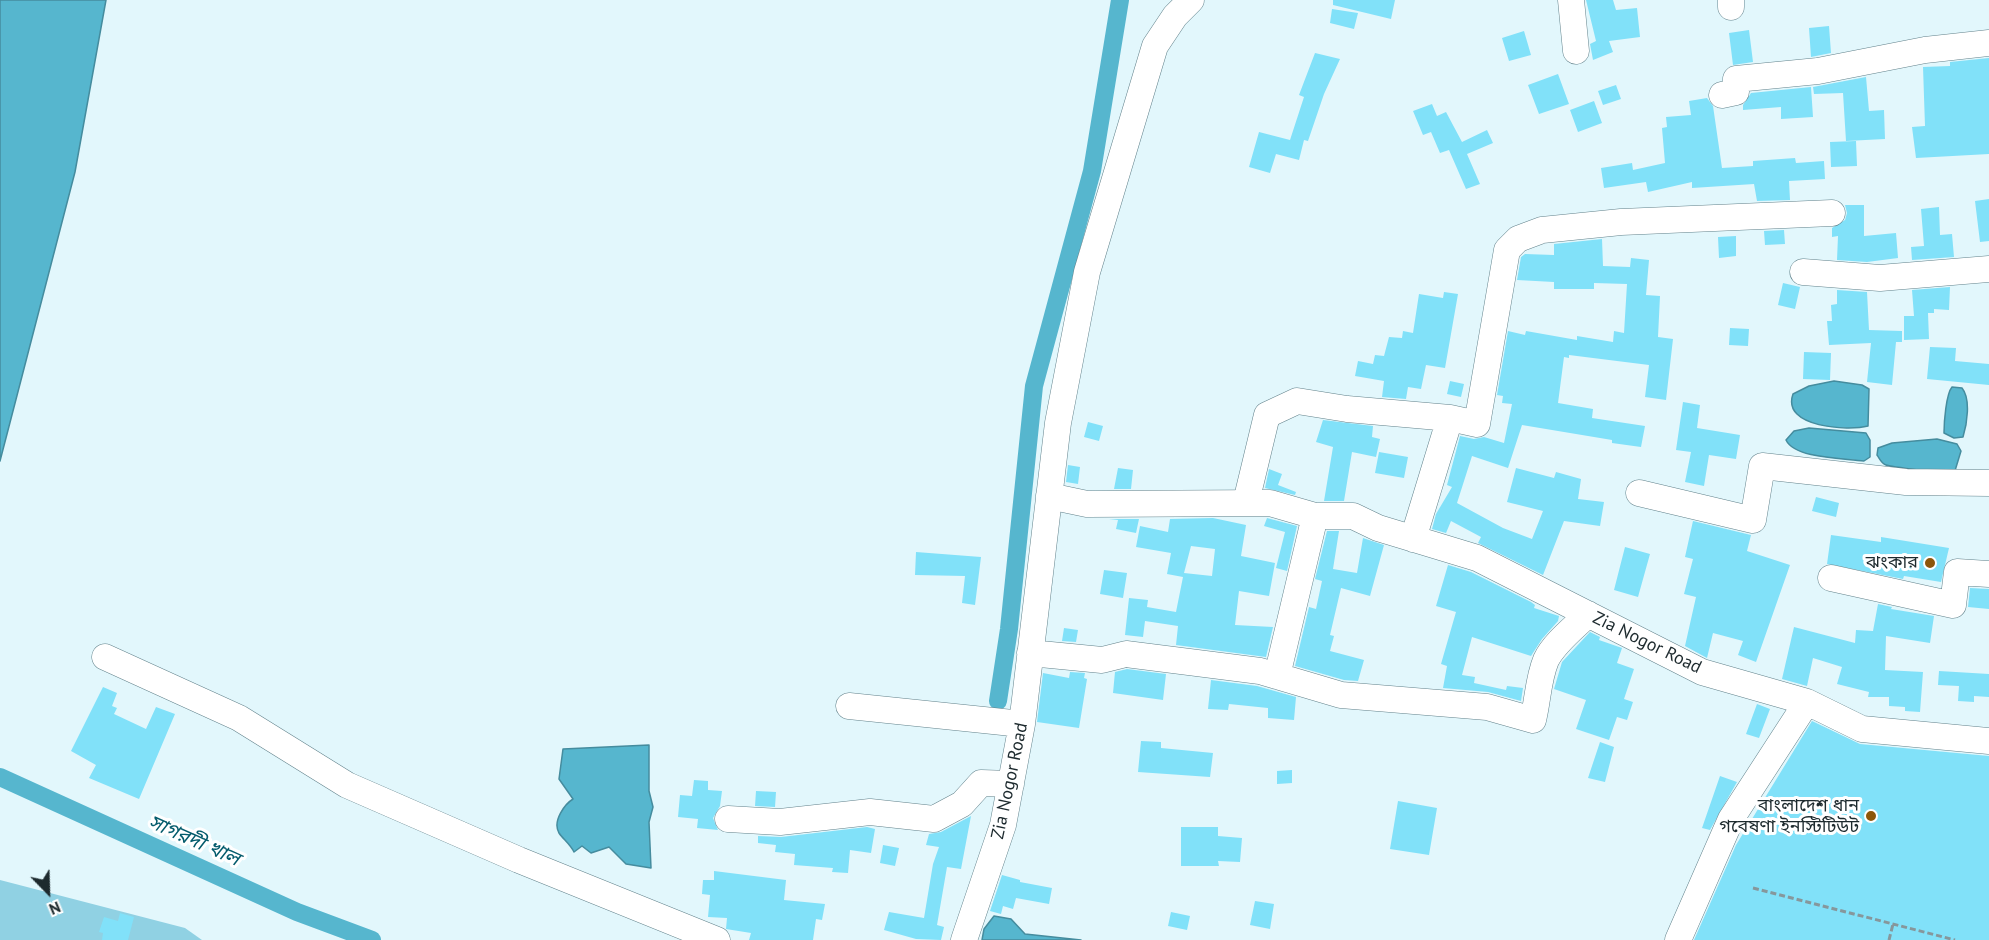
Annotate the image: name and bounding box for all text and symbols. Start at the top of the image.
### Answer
place label: ঝংকার [1866,552,1918,574]
marker: ঝংকার [1923,556,1937,570]
street label: Zia Nogor Road [1589,607,1705,679]
street label: Zia Nogor Road [987,721,1033,841]
place label: বাংলাদেশ ধান গবেষণা ইনস্টিটিউট [1719,795,1859,838]
marker: বাংলাদেশ ধান গবেষণা ইনস্টিটিউট [1864,809,1878,823]
water label: সাগরদী খাল [145,810,243,872]
north arrow [18,862,78,922]
text: N [46,897,64,920]

